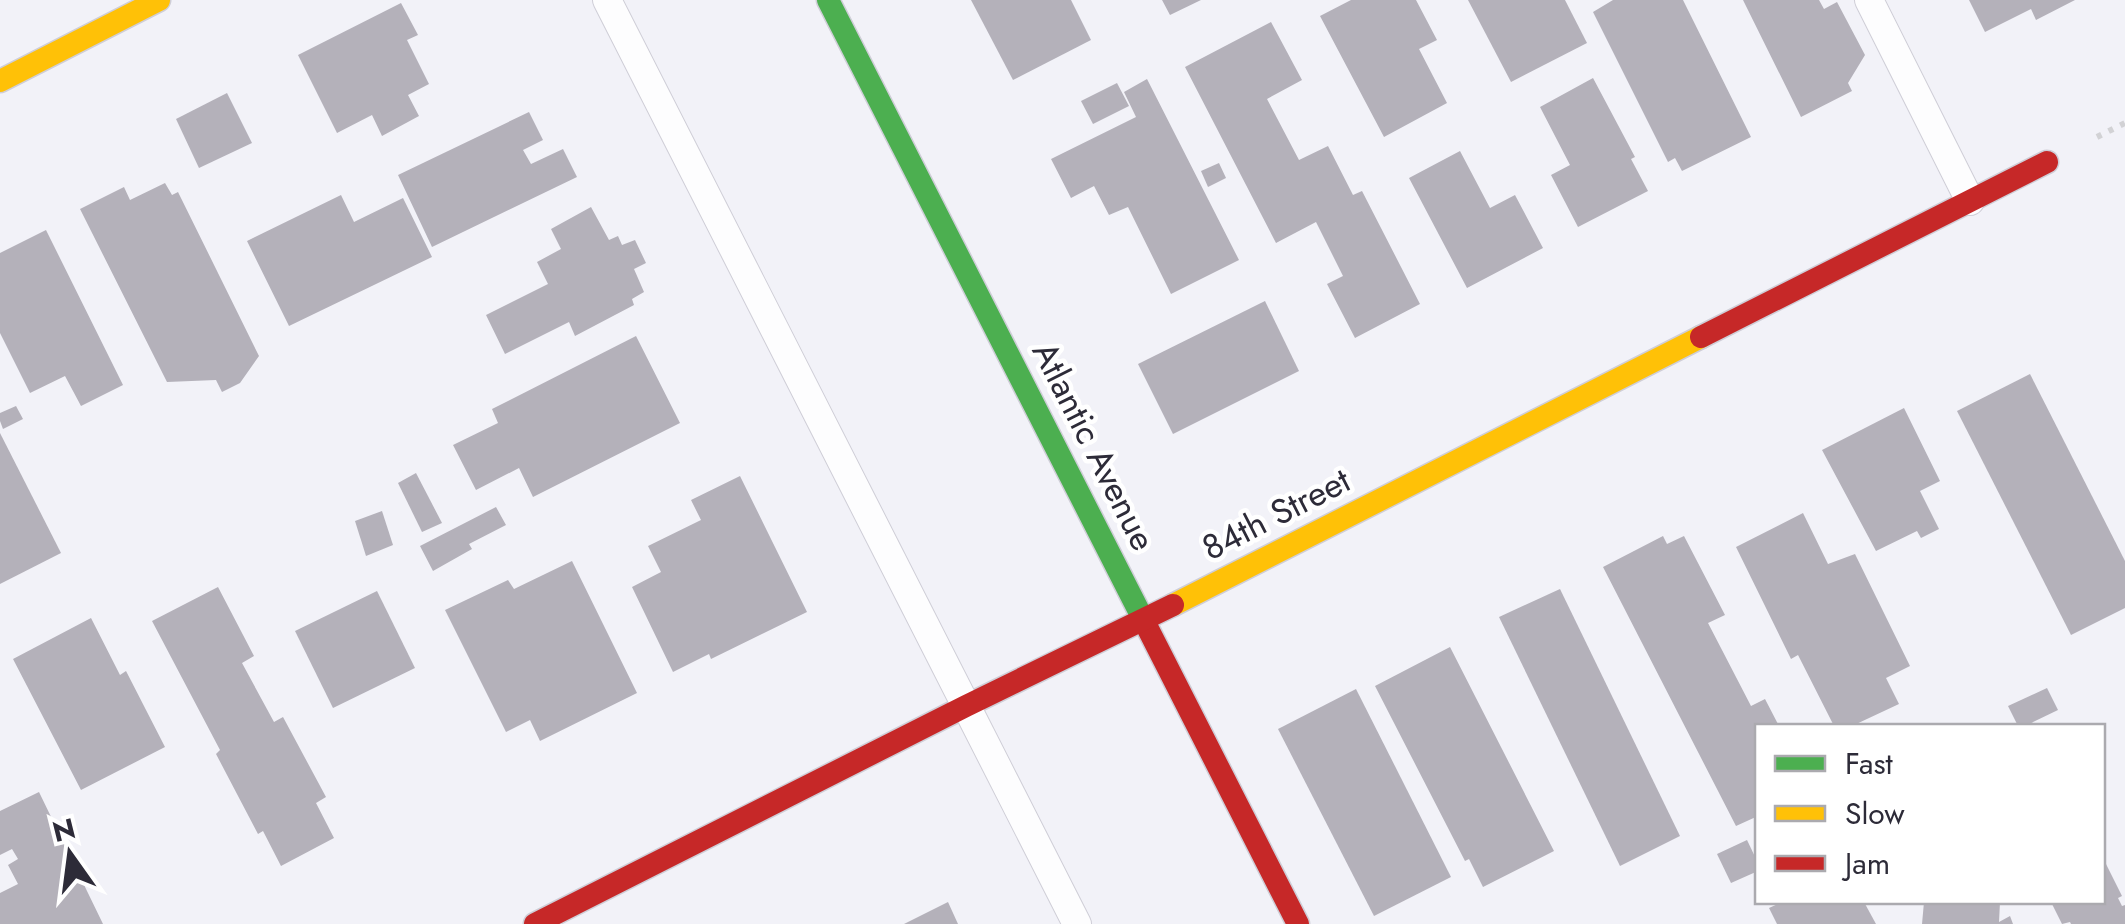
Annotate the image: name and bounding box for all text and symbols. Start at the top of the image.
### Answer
street label: Atlantic Avenue [1020,333,1168,559]
street label: 84th Street [1193,455,1359,573]
legend [1755,724,2105,904]
text: Fast [1845,742,1894,785]
text: Slow [1845,792,1905,835]
north arrow [20,804,120,904]
text: N [48,808,80,853]
text: Jam [1841,842,1890,885]

